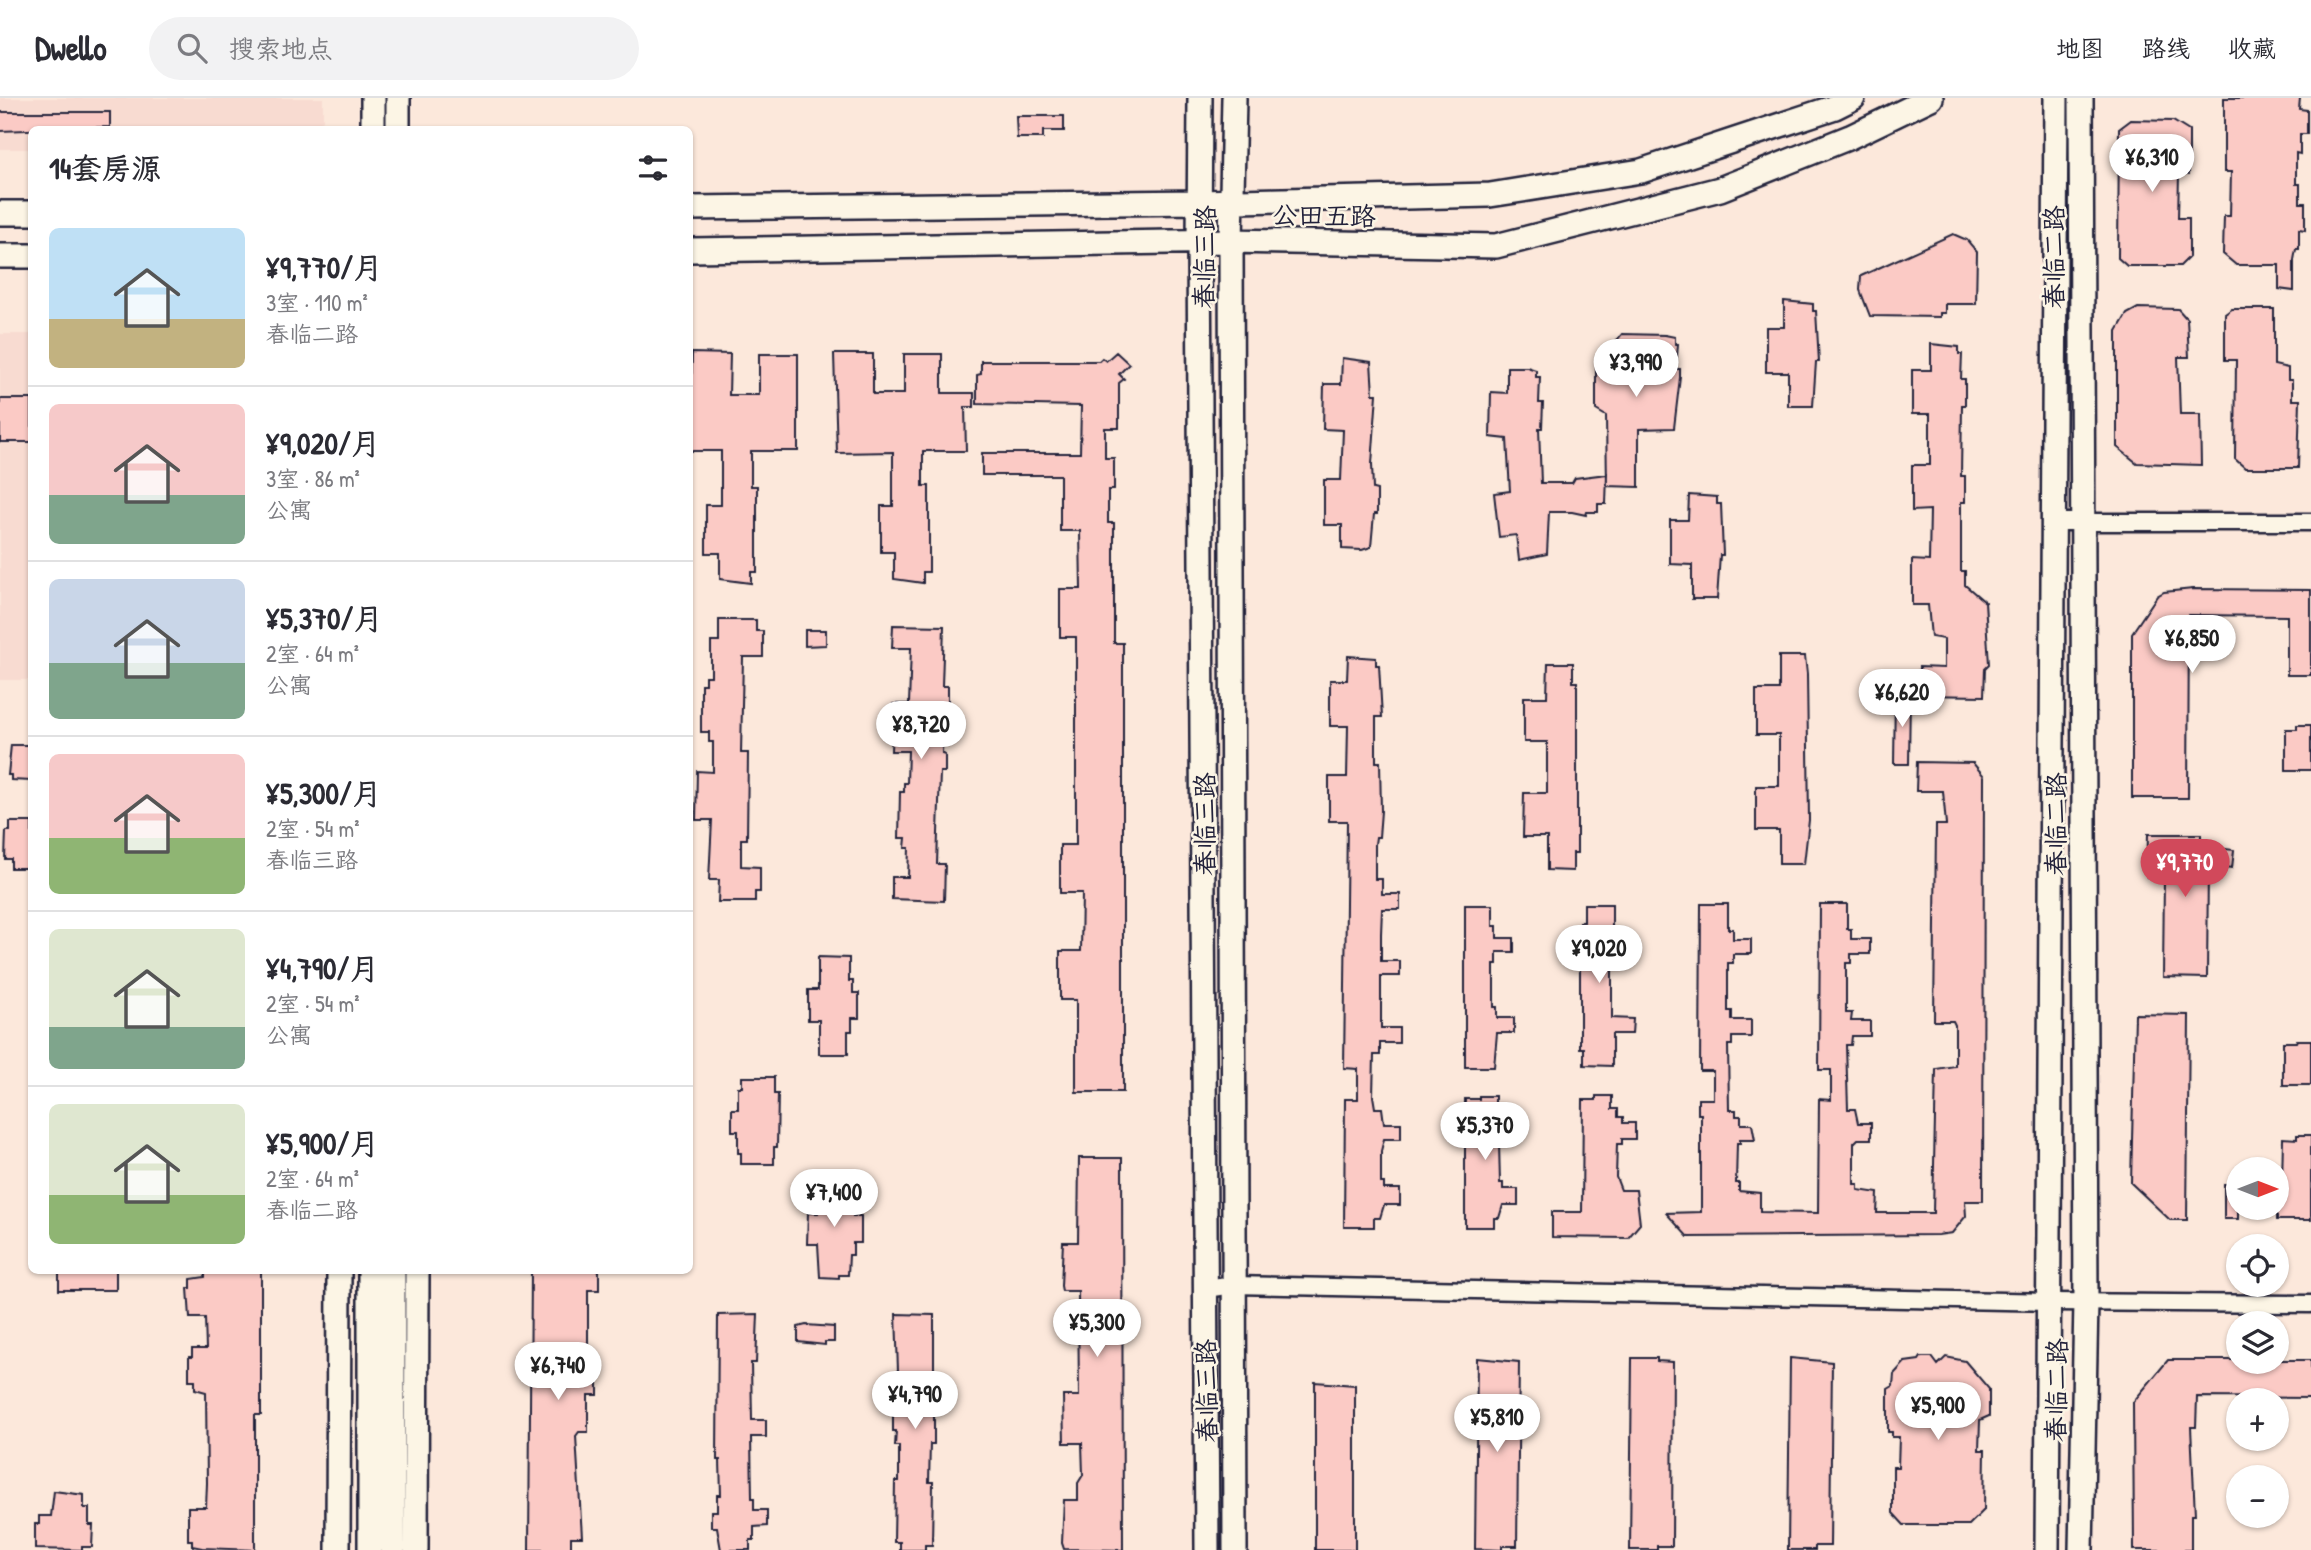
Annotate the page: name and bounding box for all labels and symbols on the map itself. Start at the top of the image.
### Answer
pin: ¥6,310 [2095,134,2209,194]
street label: 公田五路 [1272,197,1376,233]
street label: 春临三路 [1186,205,1222,309]
street label: 春临二路 [2036,205,2071,309]
pin: ¥3,990 [1579,340,1693,399]
pin: ¥6,850 [2135,616,2249,675]
pin: ¥6,620 [1845,670,1959,729]
pin: ¥8,720 [864,702,978,761]
street label: 春临三路 [1187,772,1222,876]
street label: 春临二路 [2038,772,2073,876]
pin: ¥9,770 [2128,840,2242,899]
pin: ¥9,020 [1542,926,1656,985]
pin: ¥5,370 [1428,1102,1542,1162]
north arrow [2226,1157,2289,1220]
pin: ¥7,400 [777,1170,891,1229]
pin: ¥5,300 [1040,1300,1154,1359]
street label: 春临二路 [2038,1338,2074,1442]
street label: 春临三路 [1188,1339,1224,1443]
pin: ¥6,740 [501,1342,615,1402]
pin: ¥4,790 [858,1372,972,1431]
pin: ¥5,900 [1881,1382,1995,1442]
pin: ¥5,810 [1440,1394,1554,1454]

